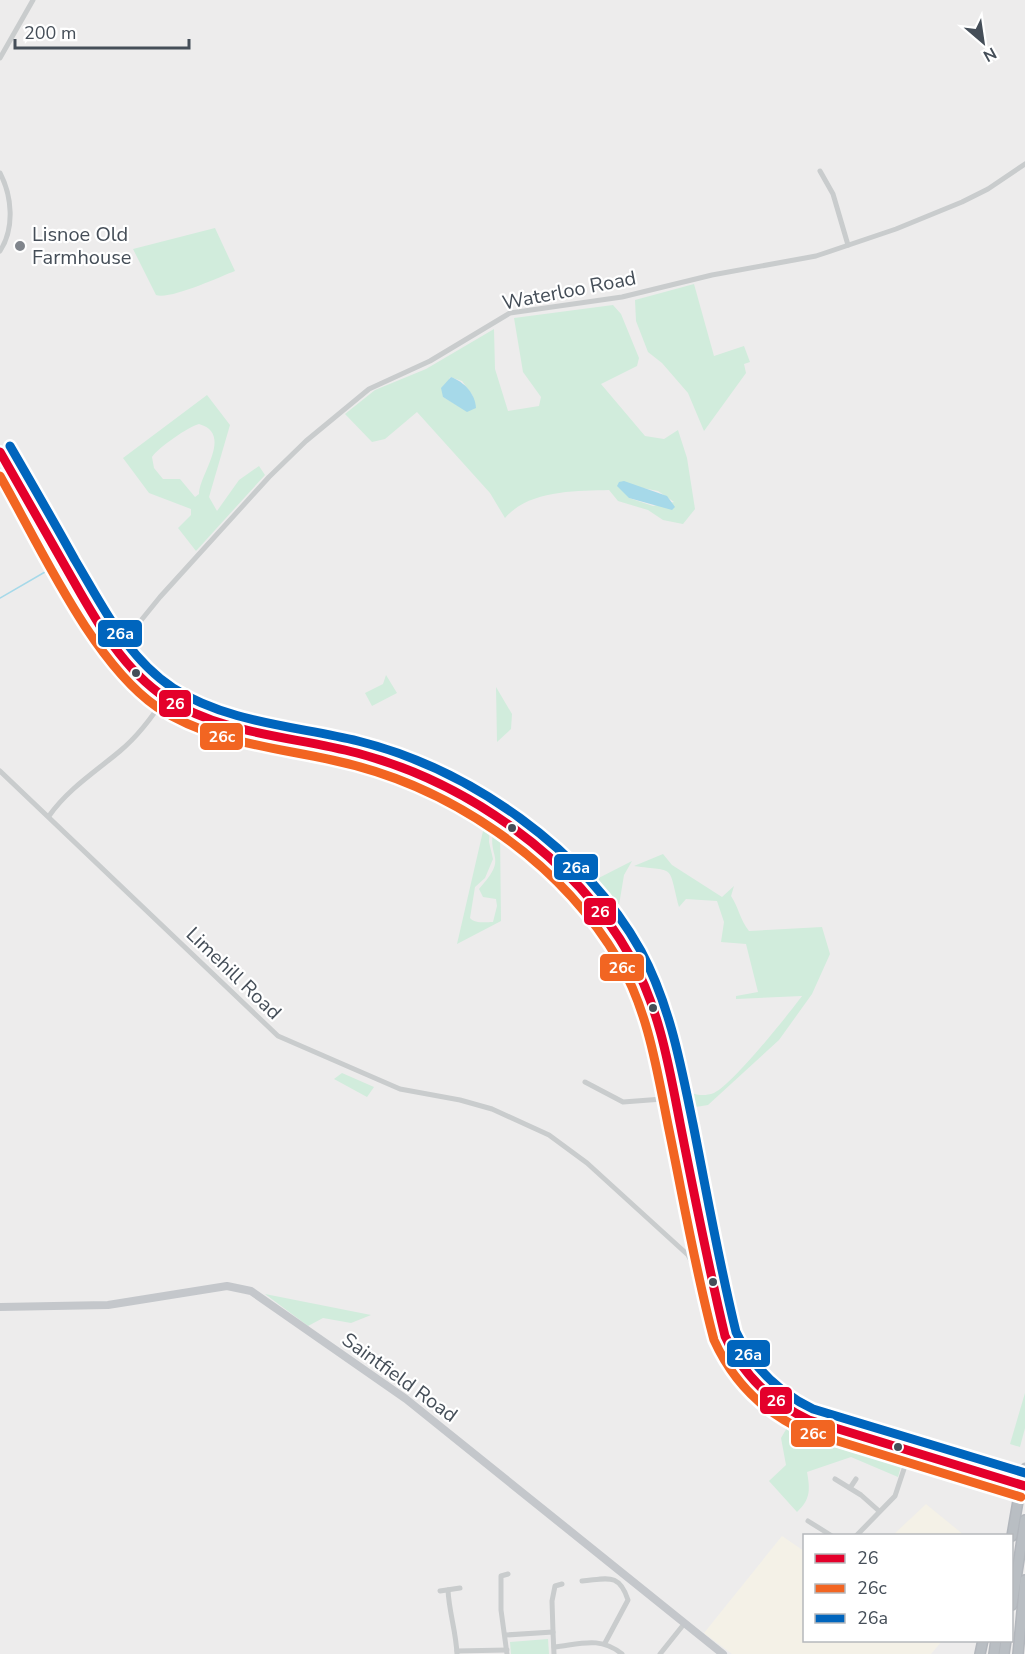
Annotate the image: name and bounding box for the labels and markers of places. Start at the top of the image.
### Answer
place label: Lisnoe Old Farmhouse [32,221,131,271]
marker: Lisnoe Old Farmhouse [13,239,27,253]
unlabelled marker [130,667,142,679]
unlabelled marker [506,822,518,834]
unlabelled marker [647,1002,659,1014]
unlabelled marker [707,1276,719,1288]
unlabelled marker [892,1441,904,1453]

